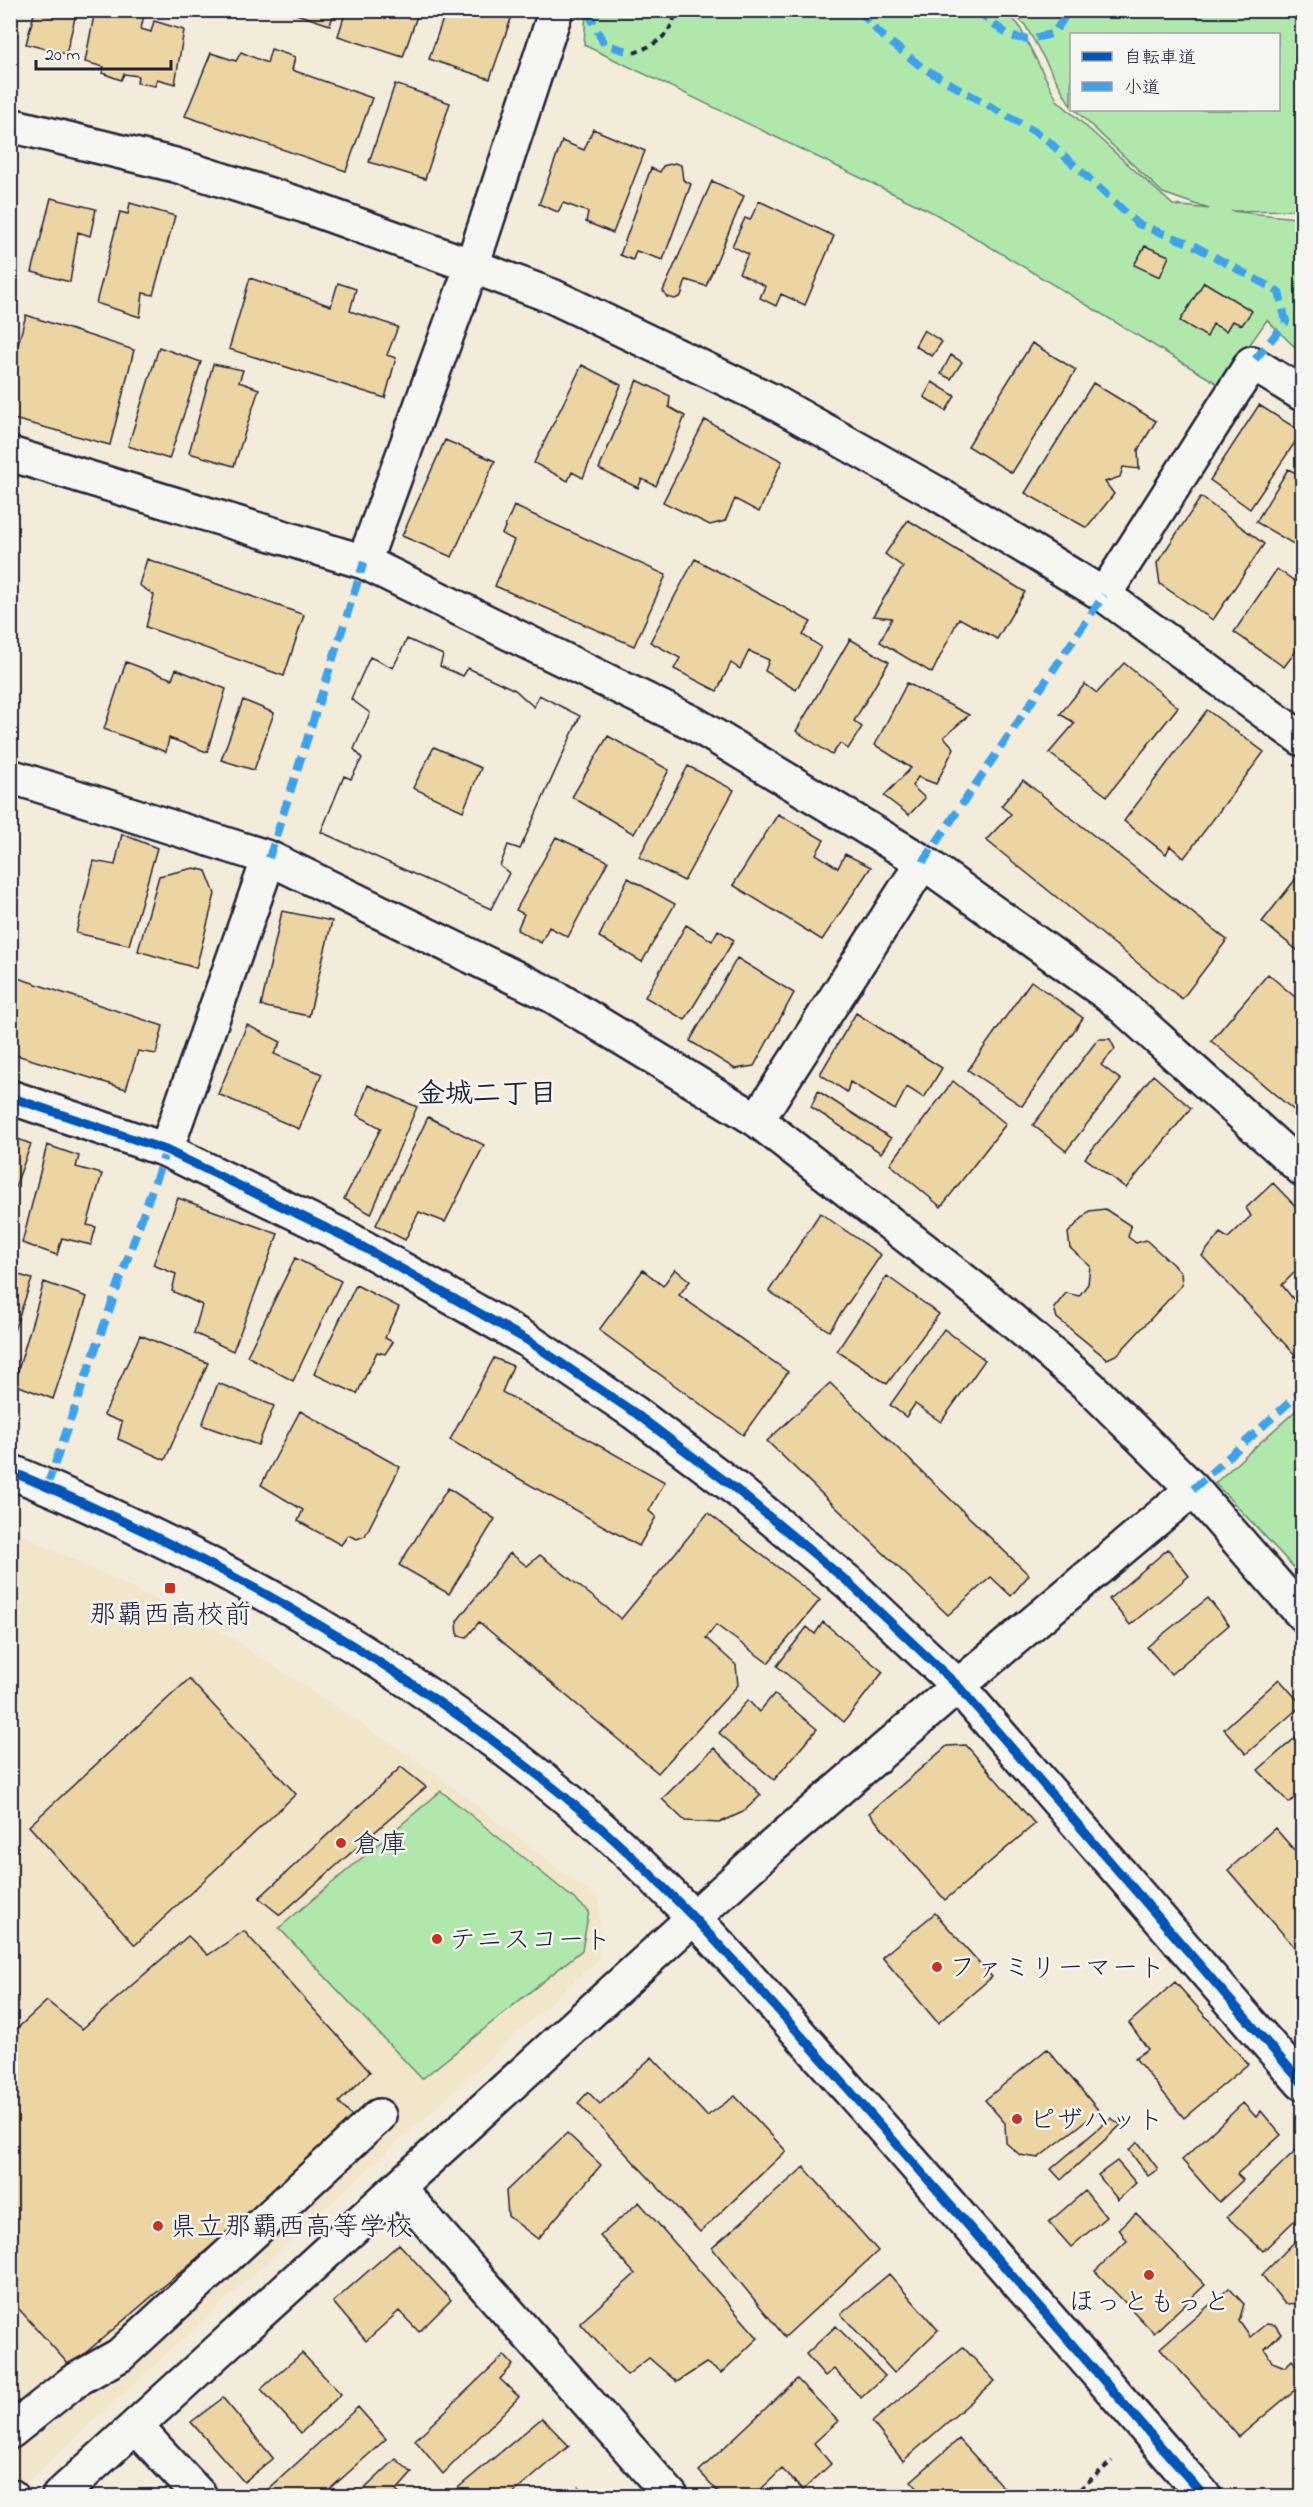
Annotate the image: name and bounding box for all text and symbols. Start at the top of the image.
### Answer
scale bar [36,33,171,71]
legend [1070,33,1280,111]
text: 20 m [45,43,80,69]
text: 自転車道 [1124,46,1196,72]
text: 小道 [1124,76,1160,102]
district label: 金城二丁目 [417,1075,557,1116]
marker: 那覇西高校前 [163,1581,177,1595]
place label: 那覇西高校前 [89,1597,251,1636]
place label: 倉庫 [353,1826,407,1865]
marker: 倉庫 [334,1836,348,1850]
place label: テニスコート [449,1922,612,1961]
marker: テニスコート [430,1932,444,1946]
place label: ファミリーマート [949,1950,1166,1989]
marker: ファミリーマート [930,1960,944,1974]
place label: ピザハット [1029,2102,1164,2141]
marker: ピザハット [1010,2112,1024,2126]
place label: 県立那覇西高等学校 [170,2209,413,2248]
marker: 県立那覇西高等学校 [151,2219,165,2233]
marker: ほっともっと [1142,2268,1156,2282]
place label: ほっともっと [1068,2284,1230,2323]

